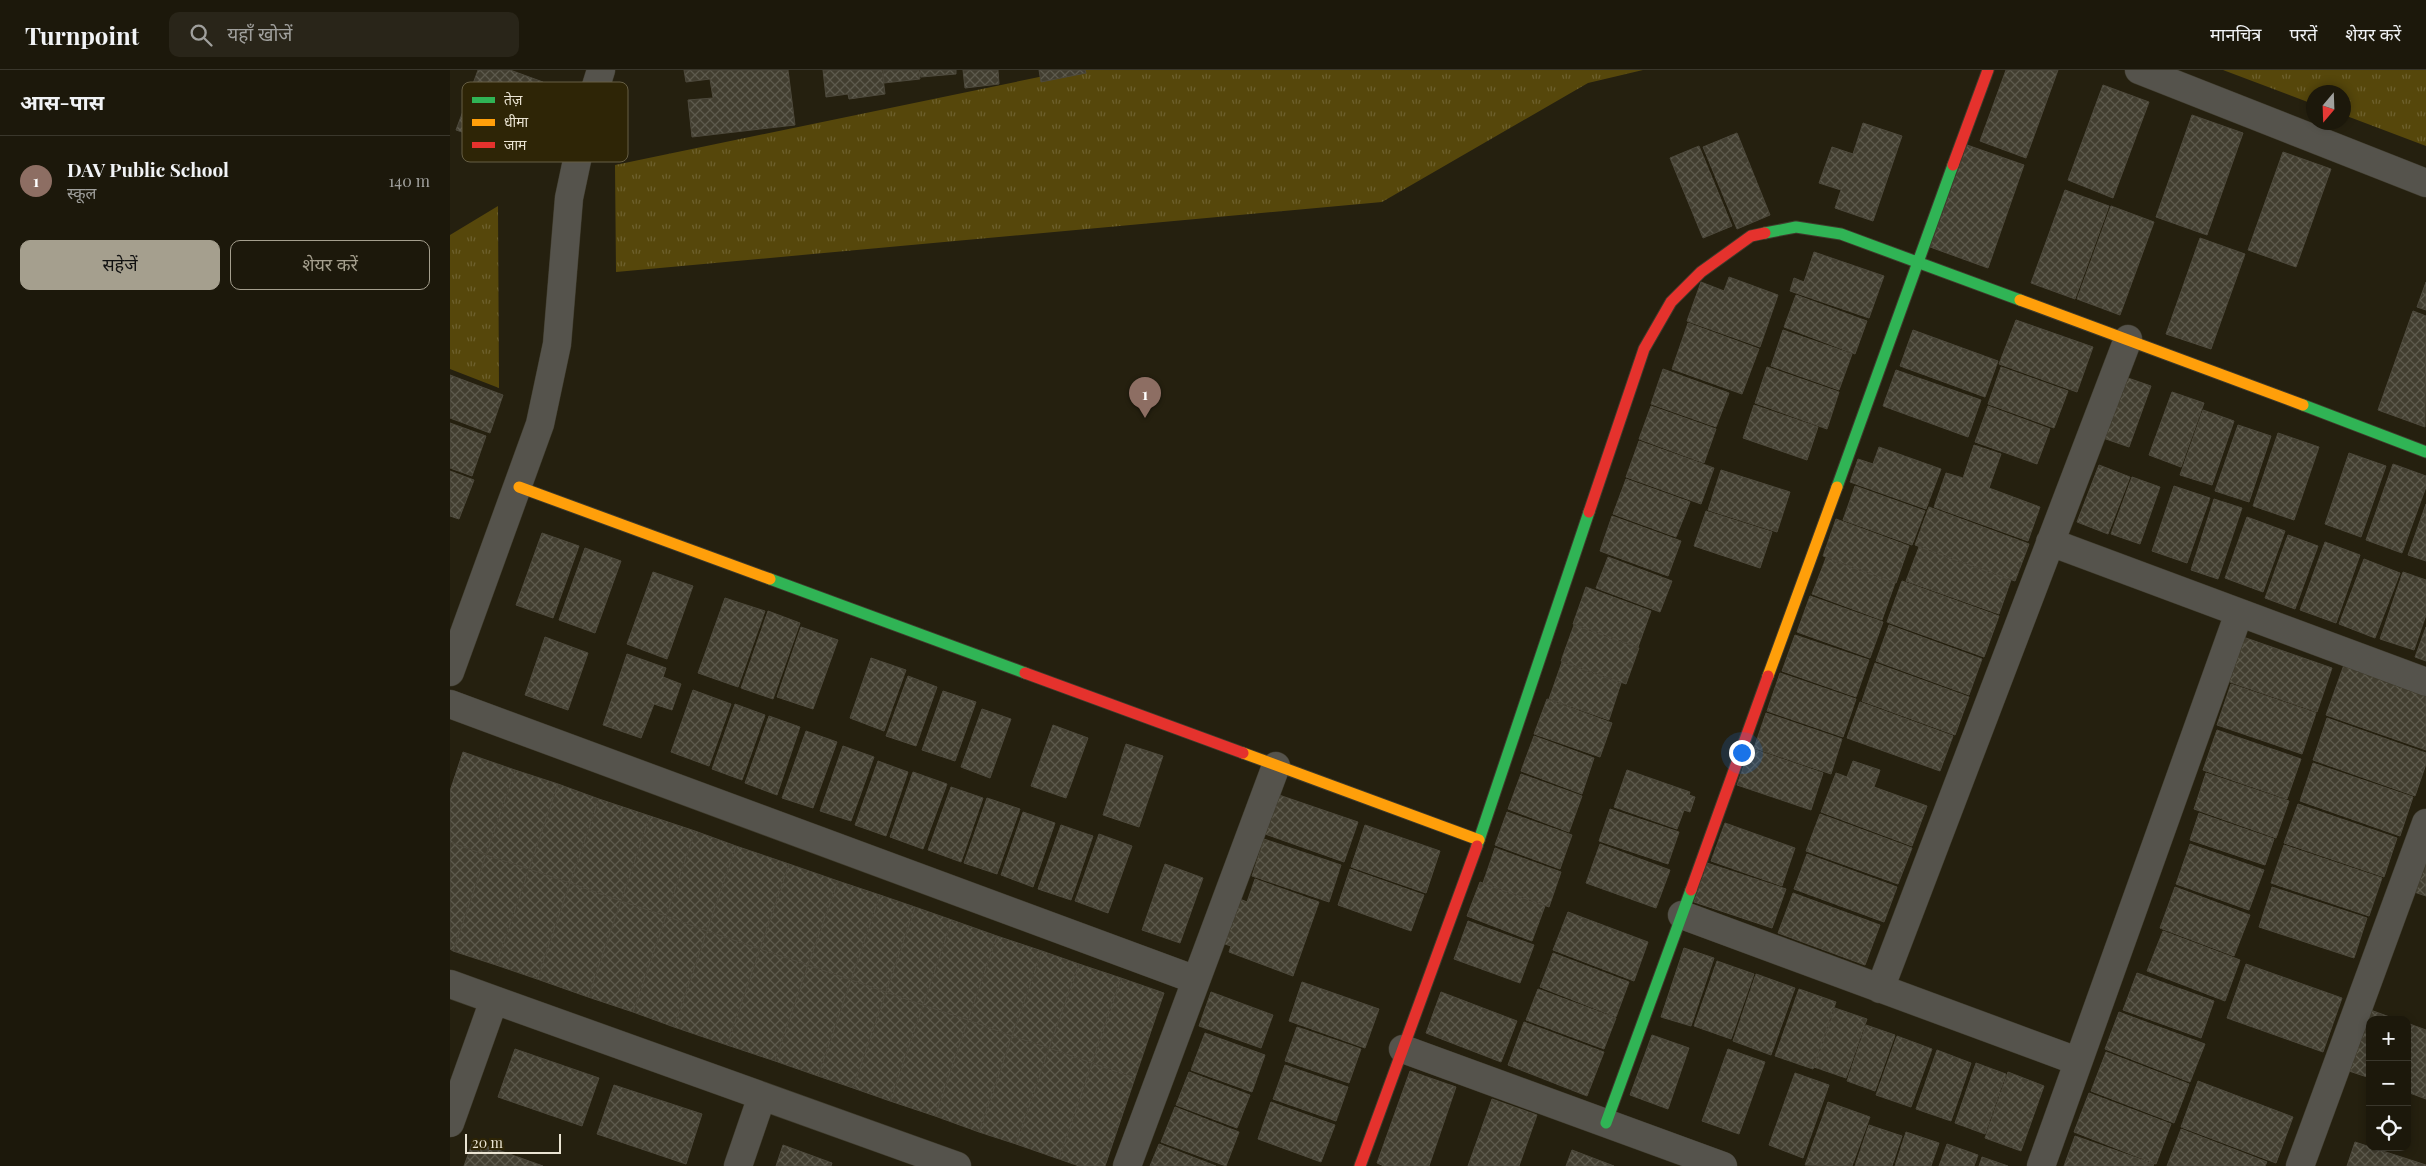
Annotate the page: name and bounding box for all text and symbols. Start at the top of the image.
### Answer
search box [169,12,519,57]
text: Turnpoint [25,19,139,51]
text: यहाँ खोजें [227,20,292,46]
icon: search [187,21,215,49]
text: मानचित्र [2210,22,2261,46]
text: परतें [2289,22,2317,46]
text: शेयर करें [2345,22,2401,46]
legend [462,82,628,162]
north arrow [2306,85,2351,130]
text: आस-पास [20,87,104,115]
text: तेज़ [504,90,523,109]
text: धीमा [504,112,529,131]
text: जाम [504,135,527,154]
text: DAV Public School [67,156,229,182]
text: 1 [33,170,39,191]
text: 140 m [388,170,430,191]
text: स्कूल [67,182,96,203]
button: सहेजें [20,240,220,290]
button: शेयर करें [230,240,430,290]
pin: 1 [1129,377,1161,418]
your location [1729,740,1755,766]
map controls [2366,1016,2411,1151]
button: + [2366,1016,2411,1061]
button: − [2366,1061,2411,1106]
button: locate [2366,1106,2411,1151]
scale bar [465,1131,561,1154]
text: 20 m [472,1133,503,1152]

